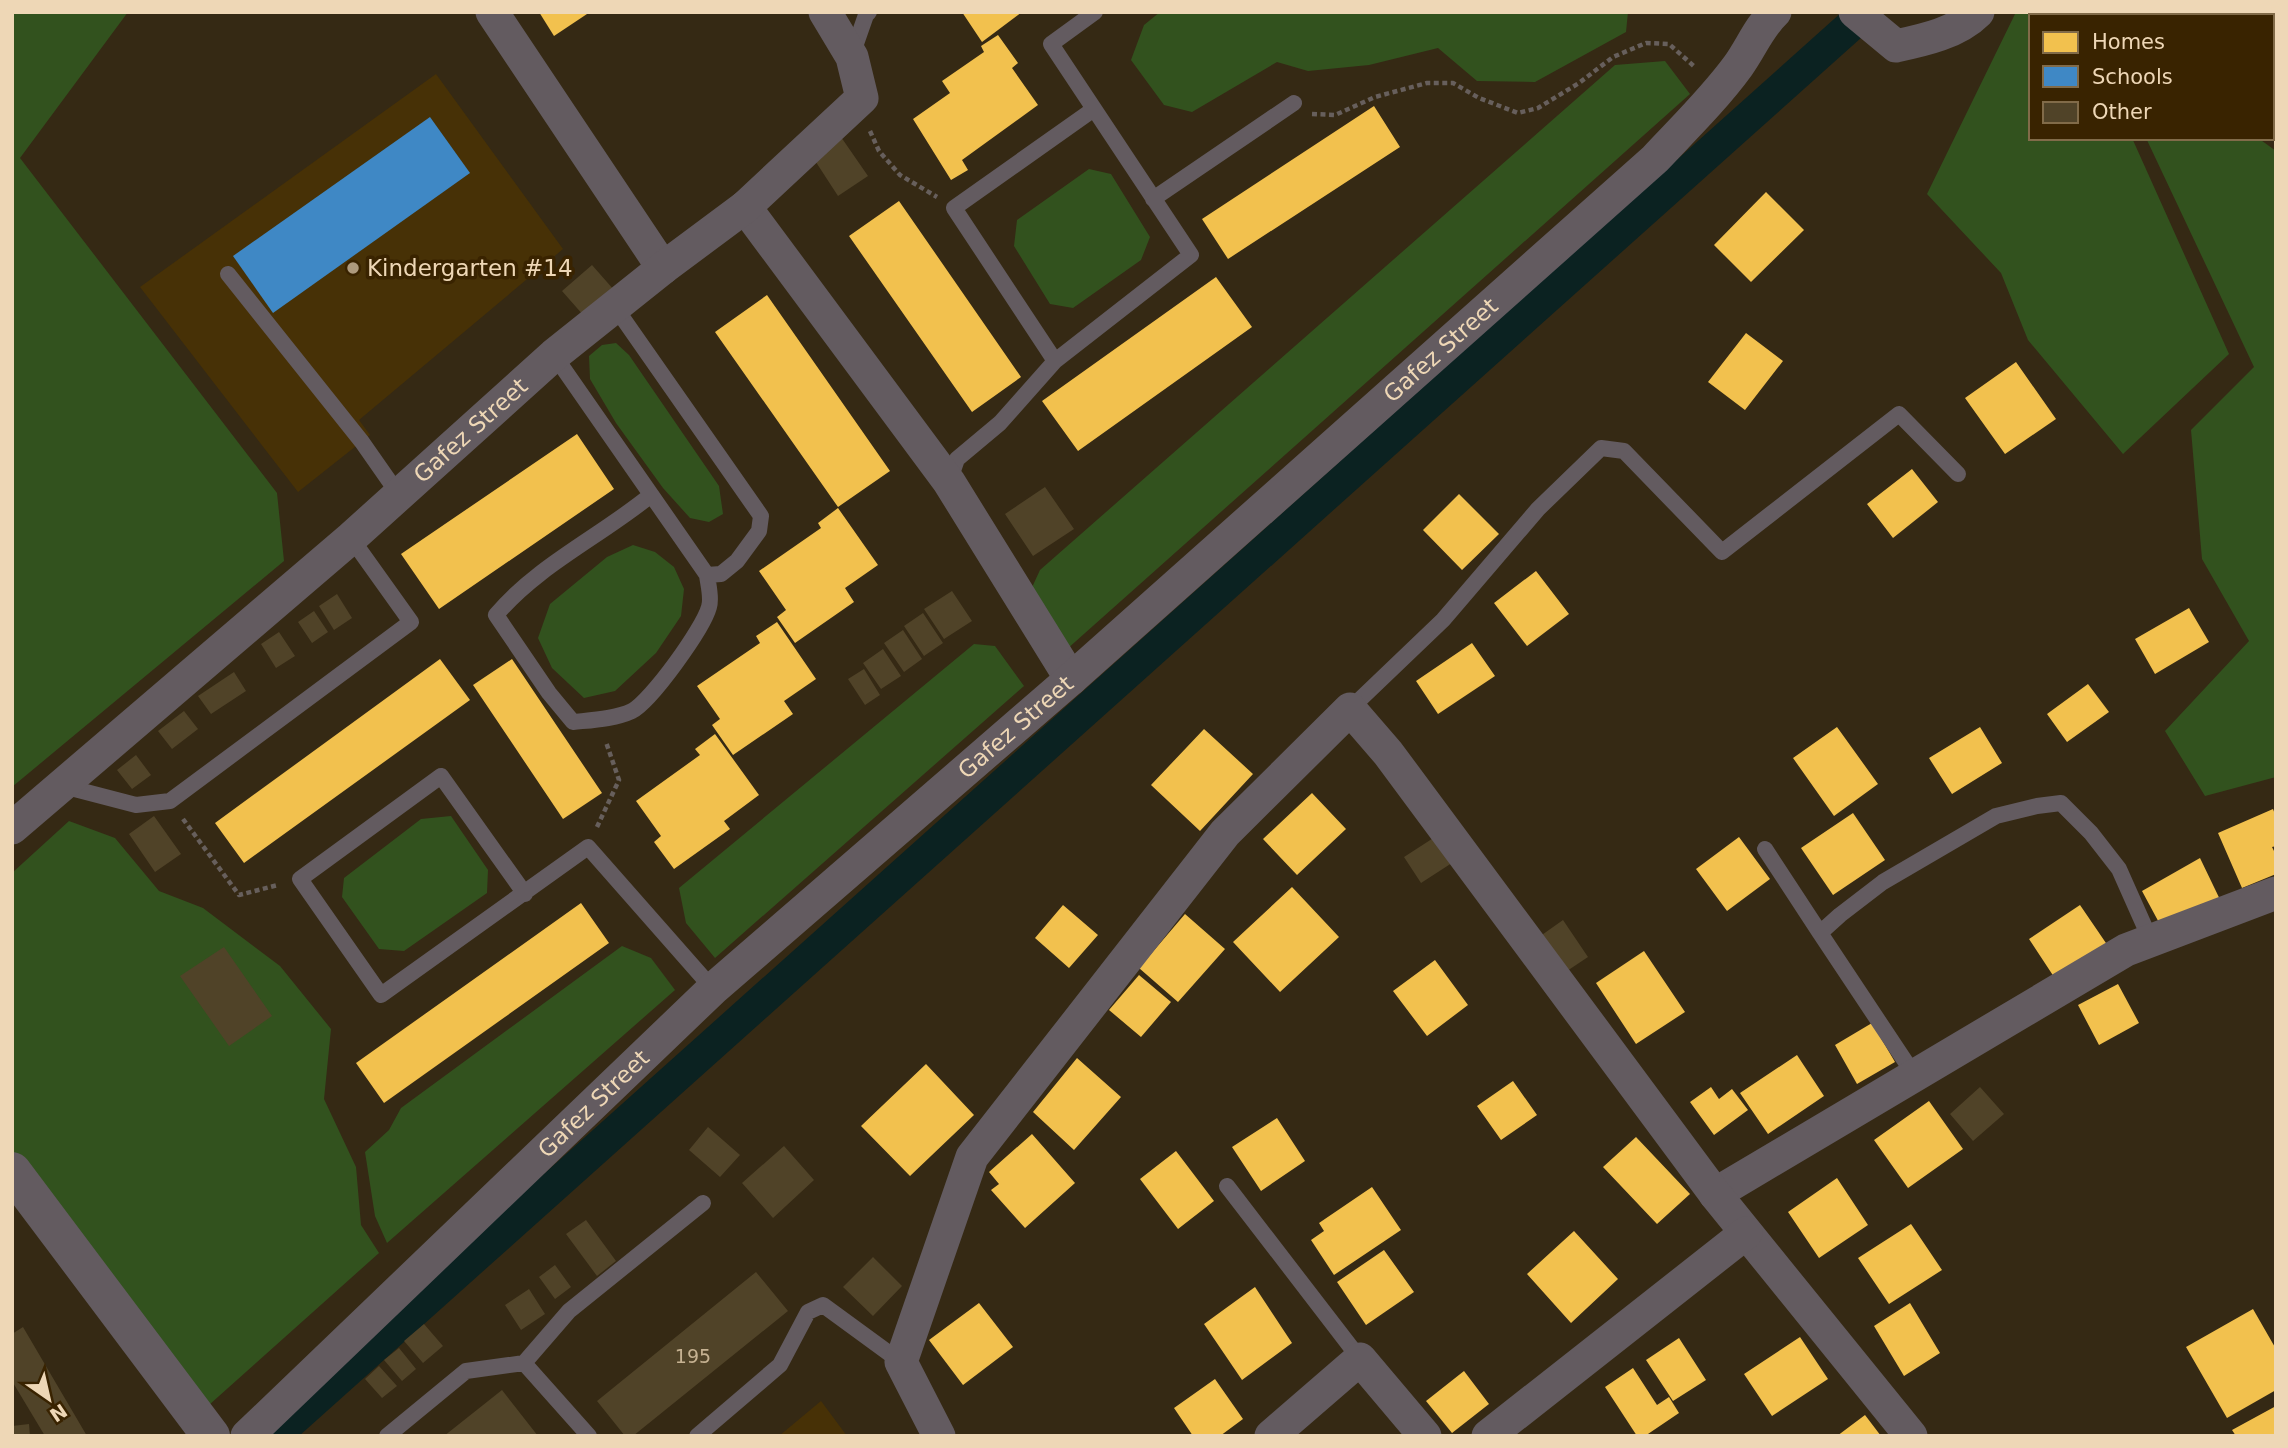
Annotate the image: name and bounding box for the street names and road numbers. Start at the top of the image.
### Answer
street label: Gafez Street [1378,293,1503,407]
street label: Gafez Street [408,373,533,488]
street label: Gafez Street [953,670,1078,784]
street label: Gafez Street [533,1045,654,1163]

